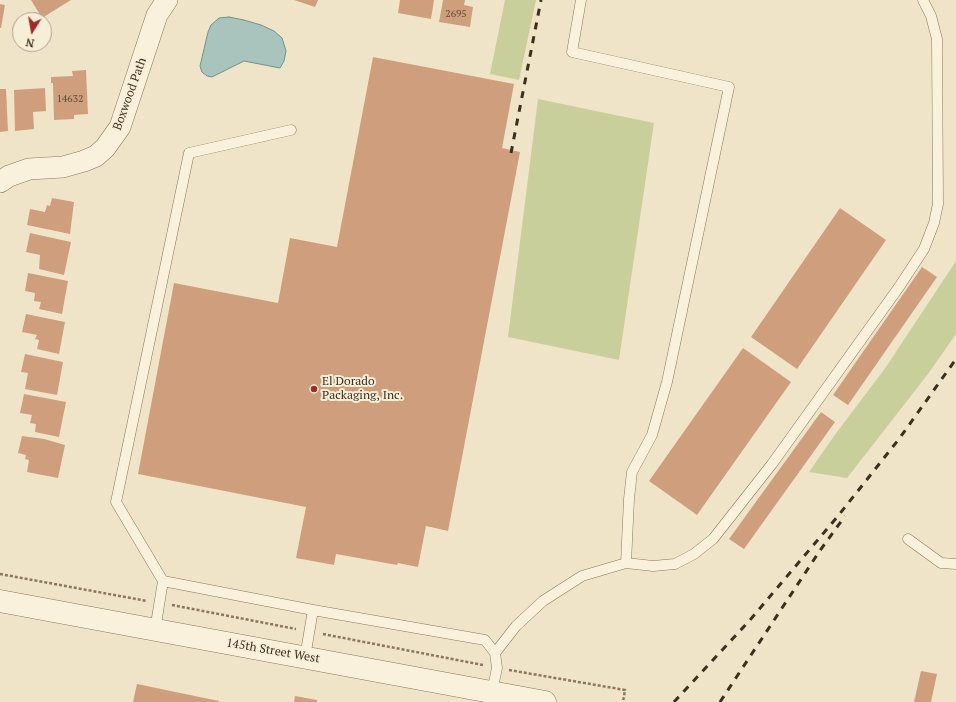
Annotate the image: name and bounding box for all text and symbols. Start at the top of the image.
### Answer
house number: 2695 [445,8,467,20]
north arrow [12,12,52,52]
text: N [24,35,35,50]
street label: Boxwood Path [110,56,150,132]
house number: 14632 [57,93,83,105]
place label: El Dorado Packaging, Inc. [322,375,403,403]
marker: El Dorado Packaging, Inc. [309,384,319,394]
street label: 145th Street West [225,636,321,666]

